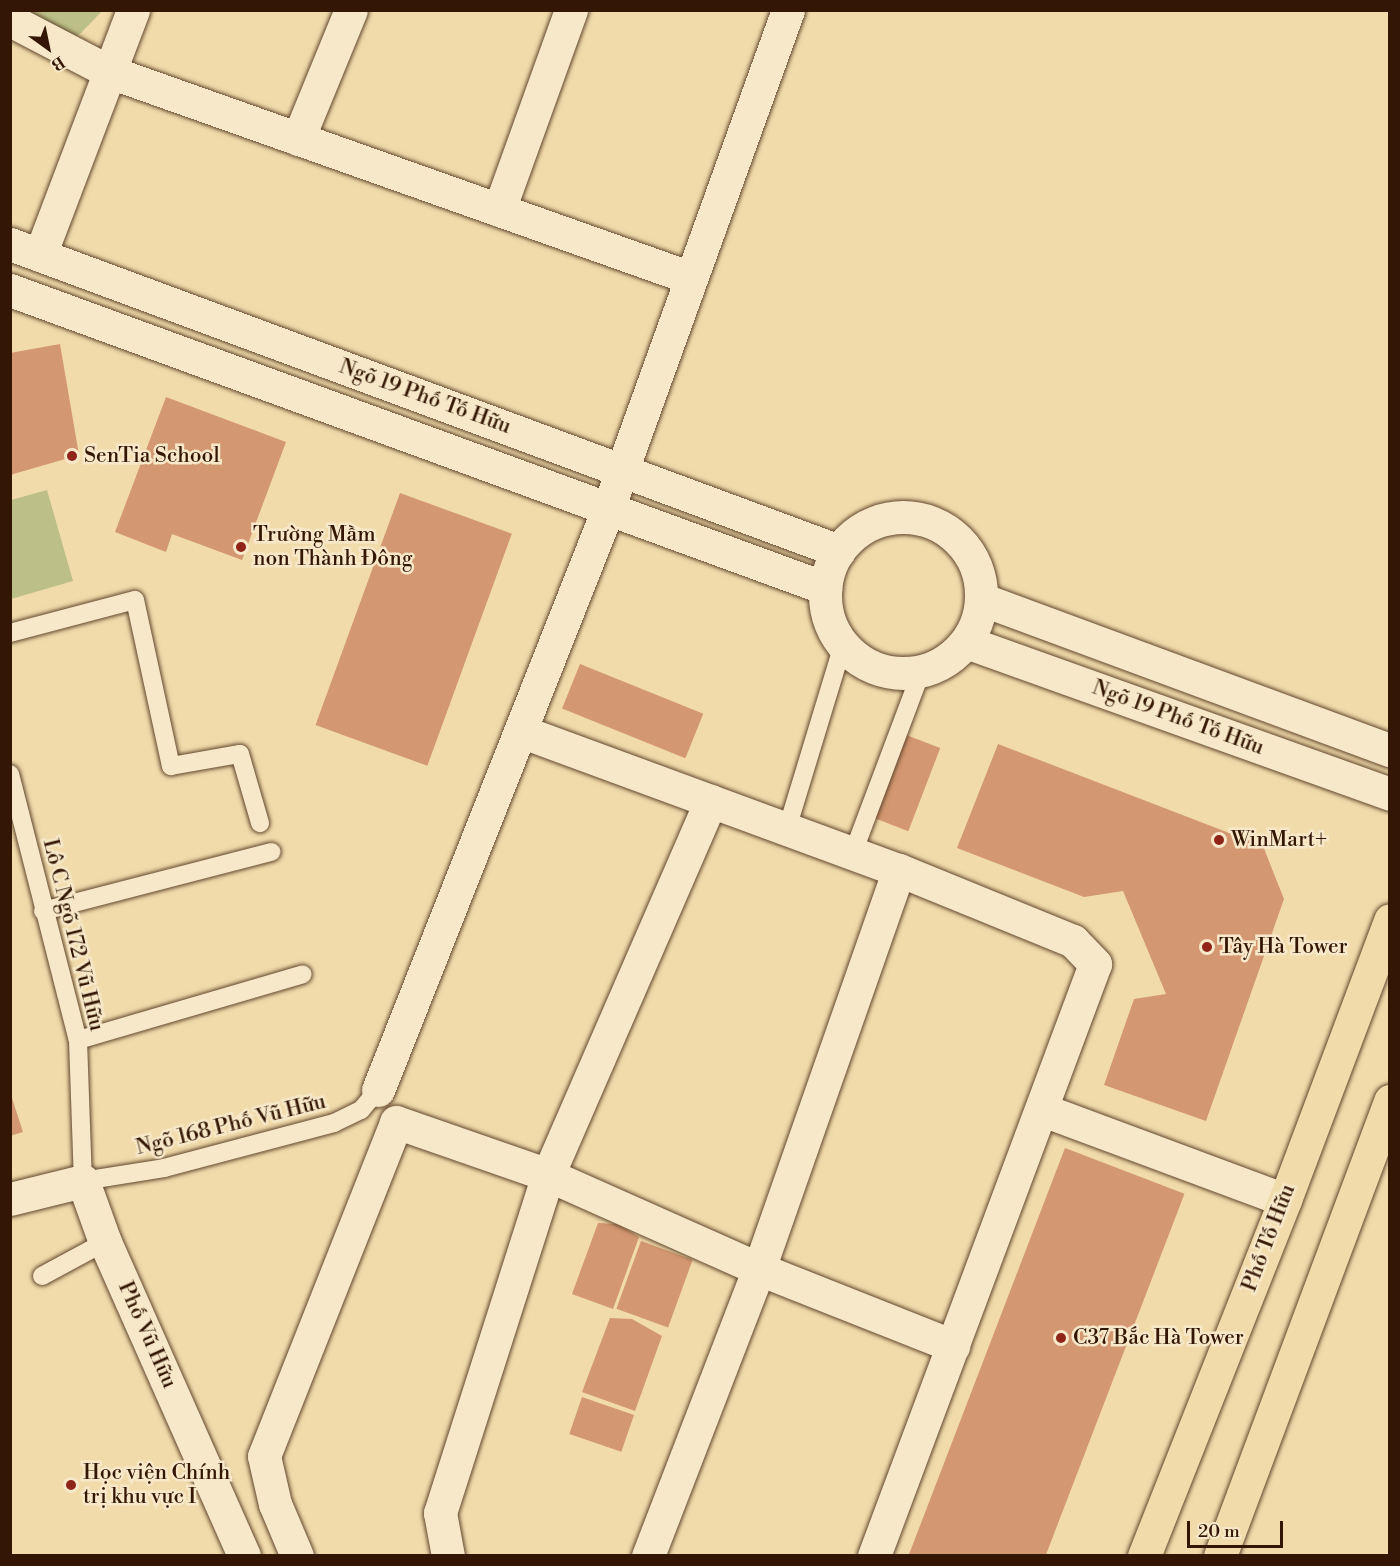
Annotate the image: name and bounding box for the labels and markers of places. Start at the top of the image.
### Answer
place label: SenTia School [84,443,220,469]
marker: SenTia School [65,449,79,463]
place label: Trường Mầm non Thành Đông [253,522,413,572]
marker: Trường Mầm non Thành Đông [234,540,248,554]
place label: WinMart+ [1231,827,1327,853]
marker: WinMart+ [1212,833,1226,847]
place label: Tây Hà Tower [1219,934,1348,960]
marker: Tây Hà Tower [1200,940,1214,954]
place label: C37 Bắc Hà Tower [1073,1325,1244,1351]
marker: C37 Bắc Hà Tower [1054,1331,1068,1345]
place label: Học viện Chính trị khu vực I [83,1460,230,1510]
marker: Học viện Chính trị khu vực I [64,1478,78,1492]

